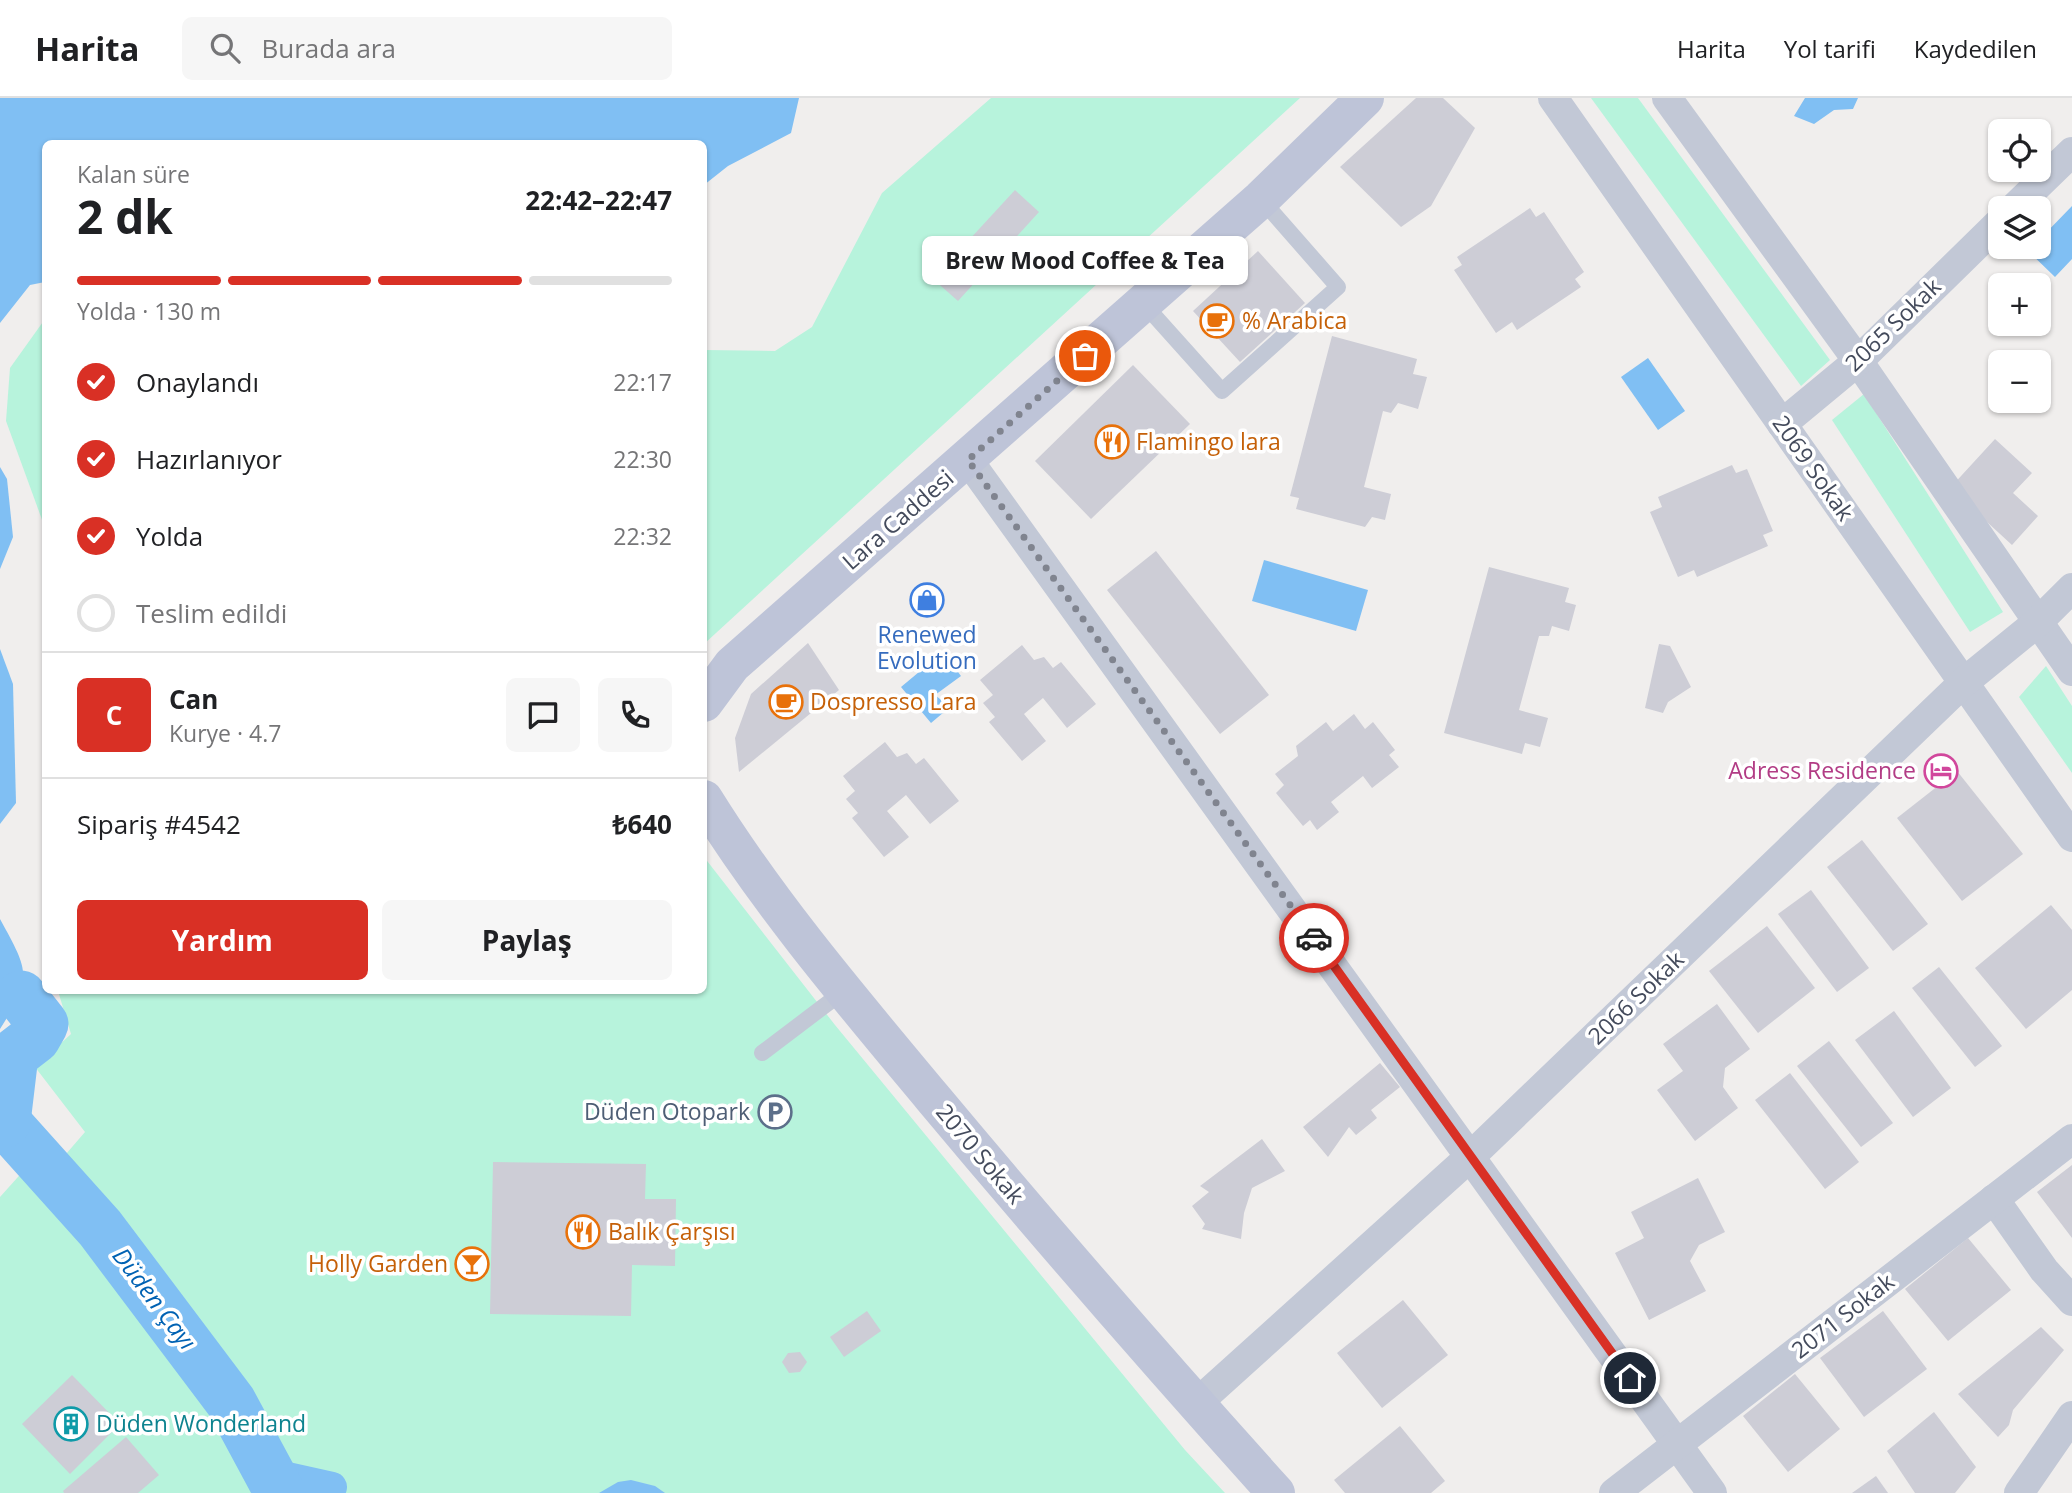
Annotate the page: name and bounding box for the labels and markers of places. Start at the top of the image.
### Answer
callout: Brew Mood Coffee & Tea [922,237,1248,286]
cafe icon: % Arabica [1198,302,1236,340]
place label: % Arabica [1242,304,1347,336]
pin [1055,326,1115,386]
restaurant icon: Flamingo lara [1093,423,1131,461]
place label: Flamingo lara [1136,425,1281,457]
shop icon: Renewed Evolution [908,581,946,619]
place label: Renewed Evolution [877,618,977,676]
cafe icon: Dospresso Lara [767,683,805,721]
place label: Dospresso Lara [810,685,977,717]
hotel icon: Adress Residence [1922,752,1960,790]
place label: Adress Residence [1728,754,1916,786]
parking icon: Düden Otopark [756,1093,794,1131]
place label: Düden Otopark [584,1095,750,1127]
restaurant icon: Balık Çarşısı [564,1213,602,1251]
place label: Balık Çarşısı [608,1215,736,1247]
bar icon: Holly Garden [453,1245,491,1283]
place label: Holly Garden [308,1247,448,1279]
pin [1600,1348,1660,1408]
building icon: Düden Wonderland [52,1405,90,1443]
place label: Düden Wonderland [96,1407,306,1439]

